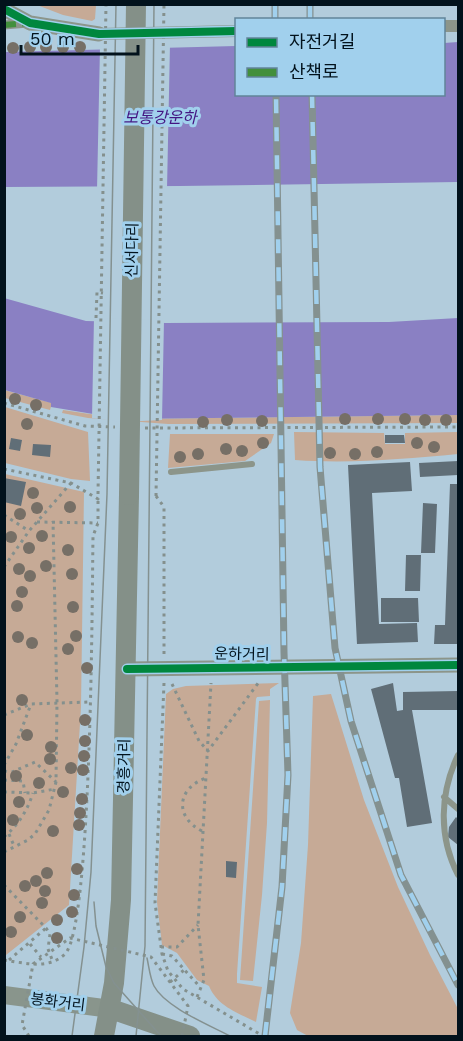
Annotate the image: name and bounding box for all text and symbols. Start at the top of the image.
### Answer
scale bar [21,18,138,56]
legend [235,18,445,96]
text: 50 m [30,28,75,49]
text: 자전거길 [289,31,355,52]
text: 산책로 [289,61,339,82]
water label: 보통강운하 [123,108,199,127]
street label: 신서다리 [123,222,141,278]
street label: 운하거리 [214,645,270,663]
street label: 경흥거리 [115,738,133,794]
street label: 봉화거리 [30,990,86,1014]

